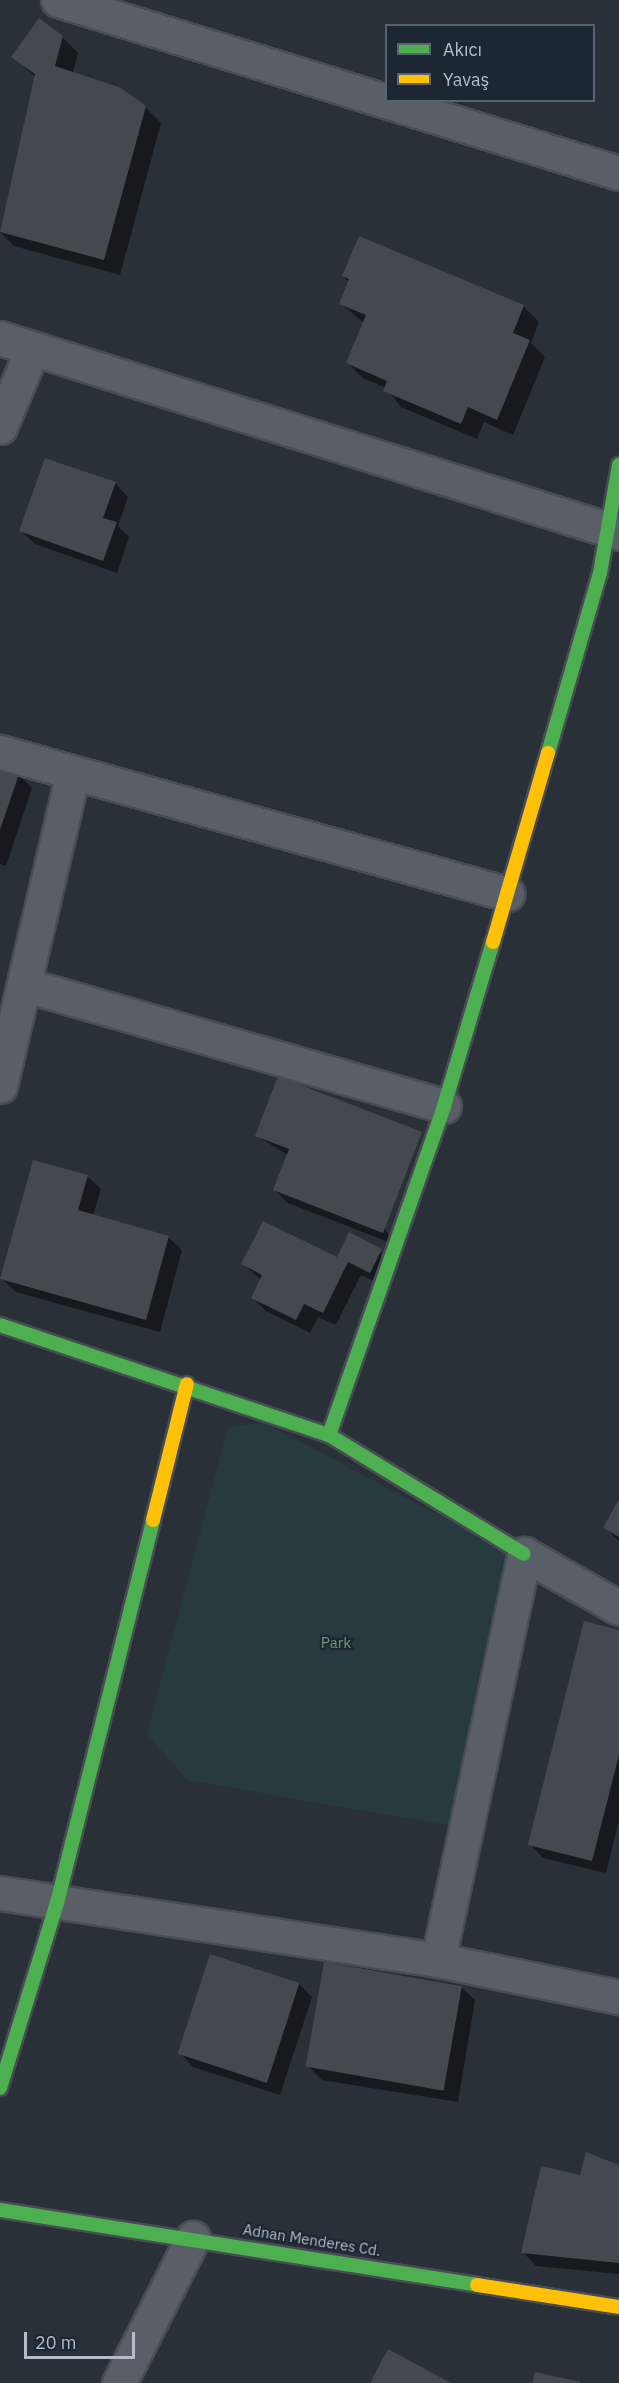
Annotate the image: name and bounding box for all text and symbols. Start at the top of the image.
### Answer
legend [385,24,595,102]
text: Akıcı [443,38,482,61]
text: Yavaş [443,68,489,91]
park label: Park [321,1634,351,1652]
street label: Adnan Menderes Cd. [242,2220,382,2260]
scale bar [27,2320,138,2358]
text: 20 m [35,2331,77,2354]

